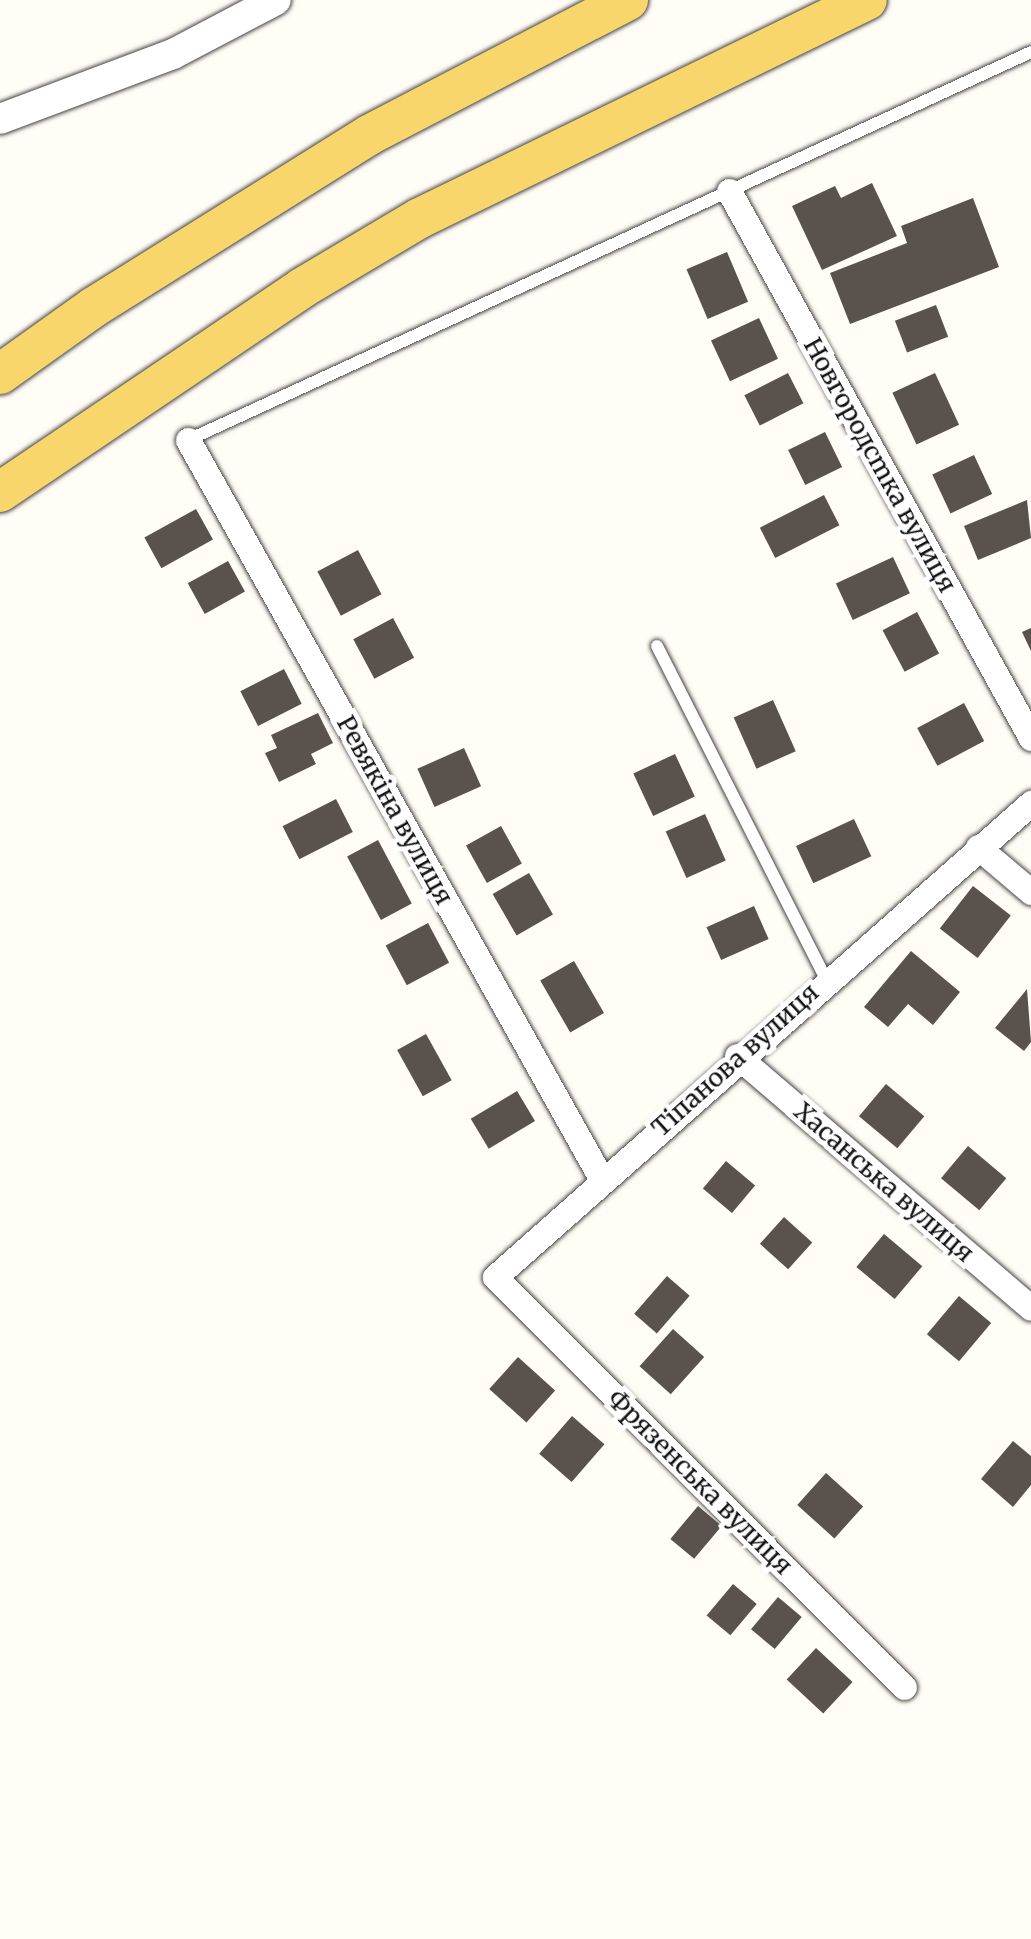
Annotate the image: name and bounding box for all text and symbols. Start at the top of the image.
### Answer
street label: Новгородсmка вулиця [797,332,963,598]
street label: Ревякiна вулиця [331,710,459,910]
street label: Тіпанова вулиця [645,977,825,1143]
street label: Хасанська вулиця [788,1096,980,1268]
street label: Фрязенська вулиця [601,1383,799,1581]

